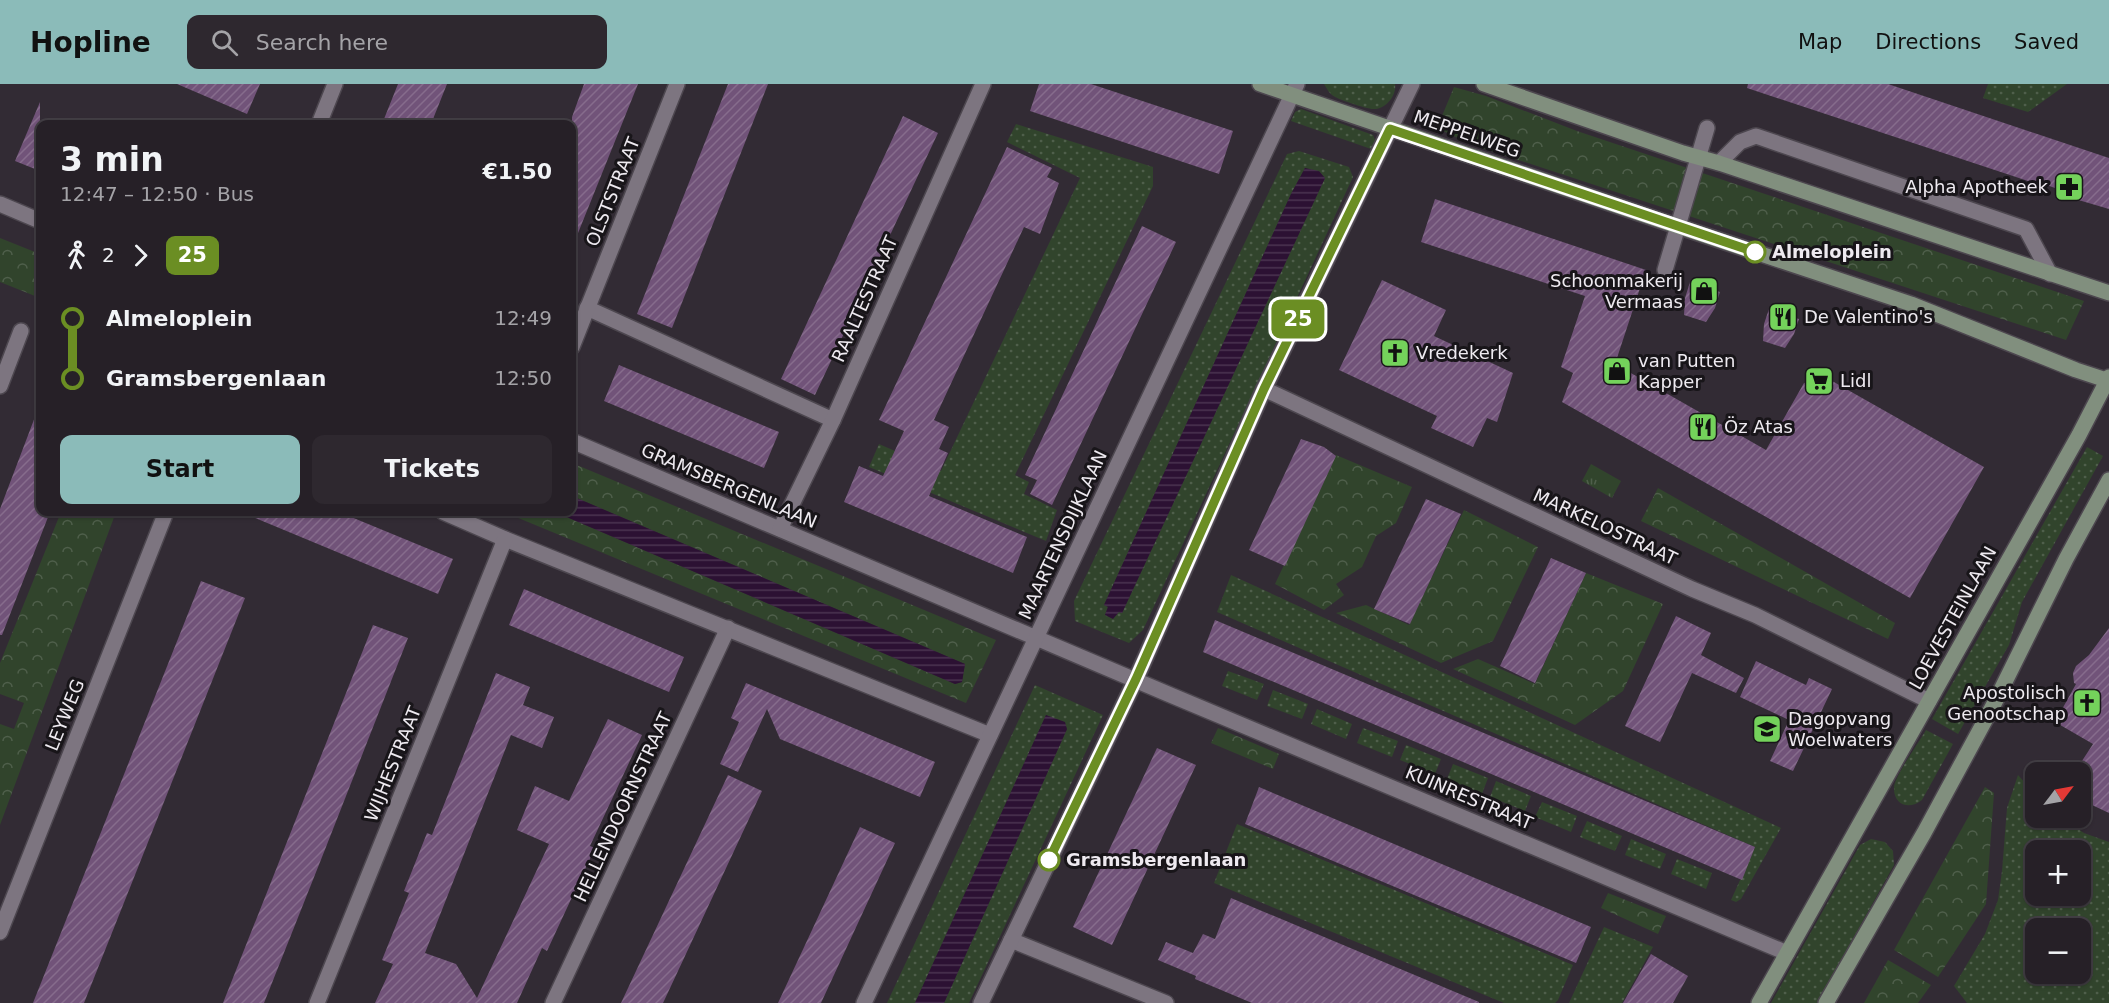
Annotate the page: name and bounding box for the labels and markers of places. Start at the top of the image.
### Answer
pharmacy icon: Alpha Apotheek [2053,171,2085,203]
place label: Alpha Apotheek [1905,176,2049,197]
marker: Almeloplein [1744,241,1766,263]
place label: Almeloplein [1772,241,1892,262]
place label: Schoonmakerij Vermaas [1550,270,1683,312]
shop icon: Schoonmakerij Vermaas [1688,275,1720,307]
restaurant icon: De Valentino's [1767,301,1799,333]
place label: De Valentino's [1804,306,1933,327]
church icon: Vredekerk [1379,337,1411,369]
place label: Vredekerk [1416,342,1508,363]
place label: van Putten Kapper [1638,350,1735,392]
shop icon: van Putten Kapper [1601,355,1633,387]
supermarket icon: Lidl [1803,365,1835,397]
place label: Lidl [1840,370,1871,391]
restaurant icon: Öz Atas [1687,411,1719,443]
place label: Öz Atas [1724,416,1793,437]
place label: Apostolisch Genootschap [1947,682,2066,724]
church icon: Apostolisch Genootschap [2071,687,2103,719]
place label: Dagopvang Woelwaters [1788,708,1893,750]
school or university icon: Dagopvang Woelwaters [1751,713,1783,745]
marker: Gramsbergenlaan [1038,849,1060,871]
place label: Gramsbergenlaan [1066,849,1246,870]

